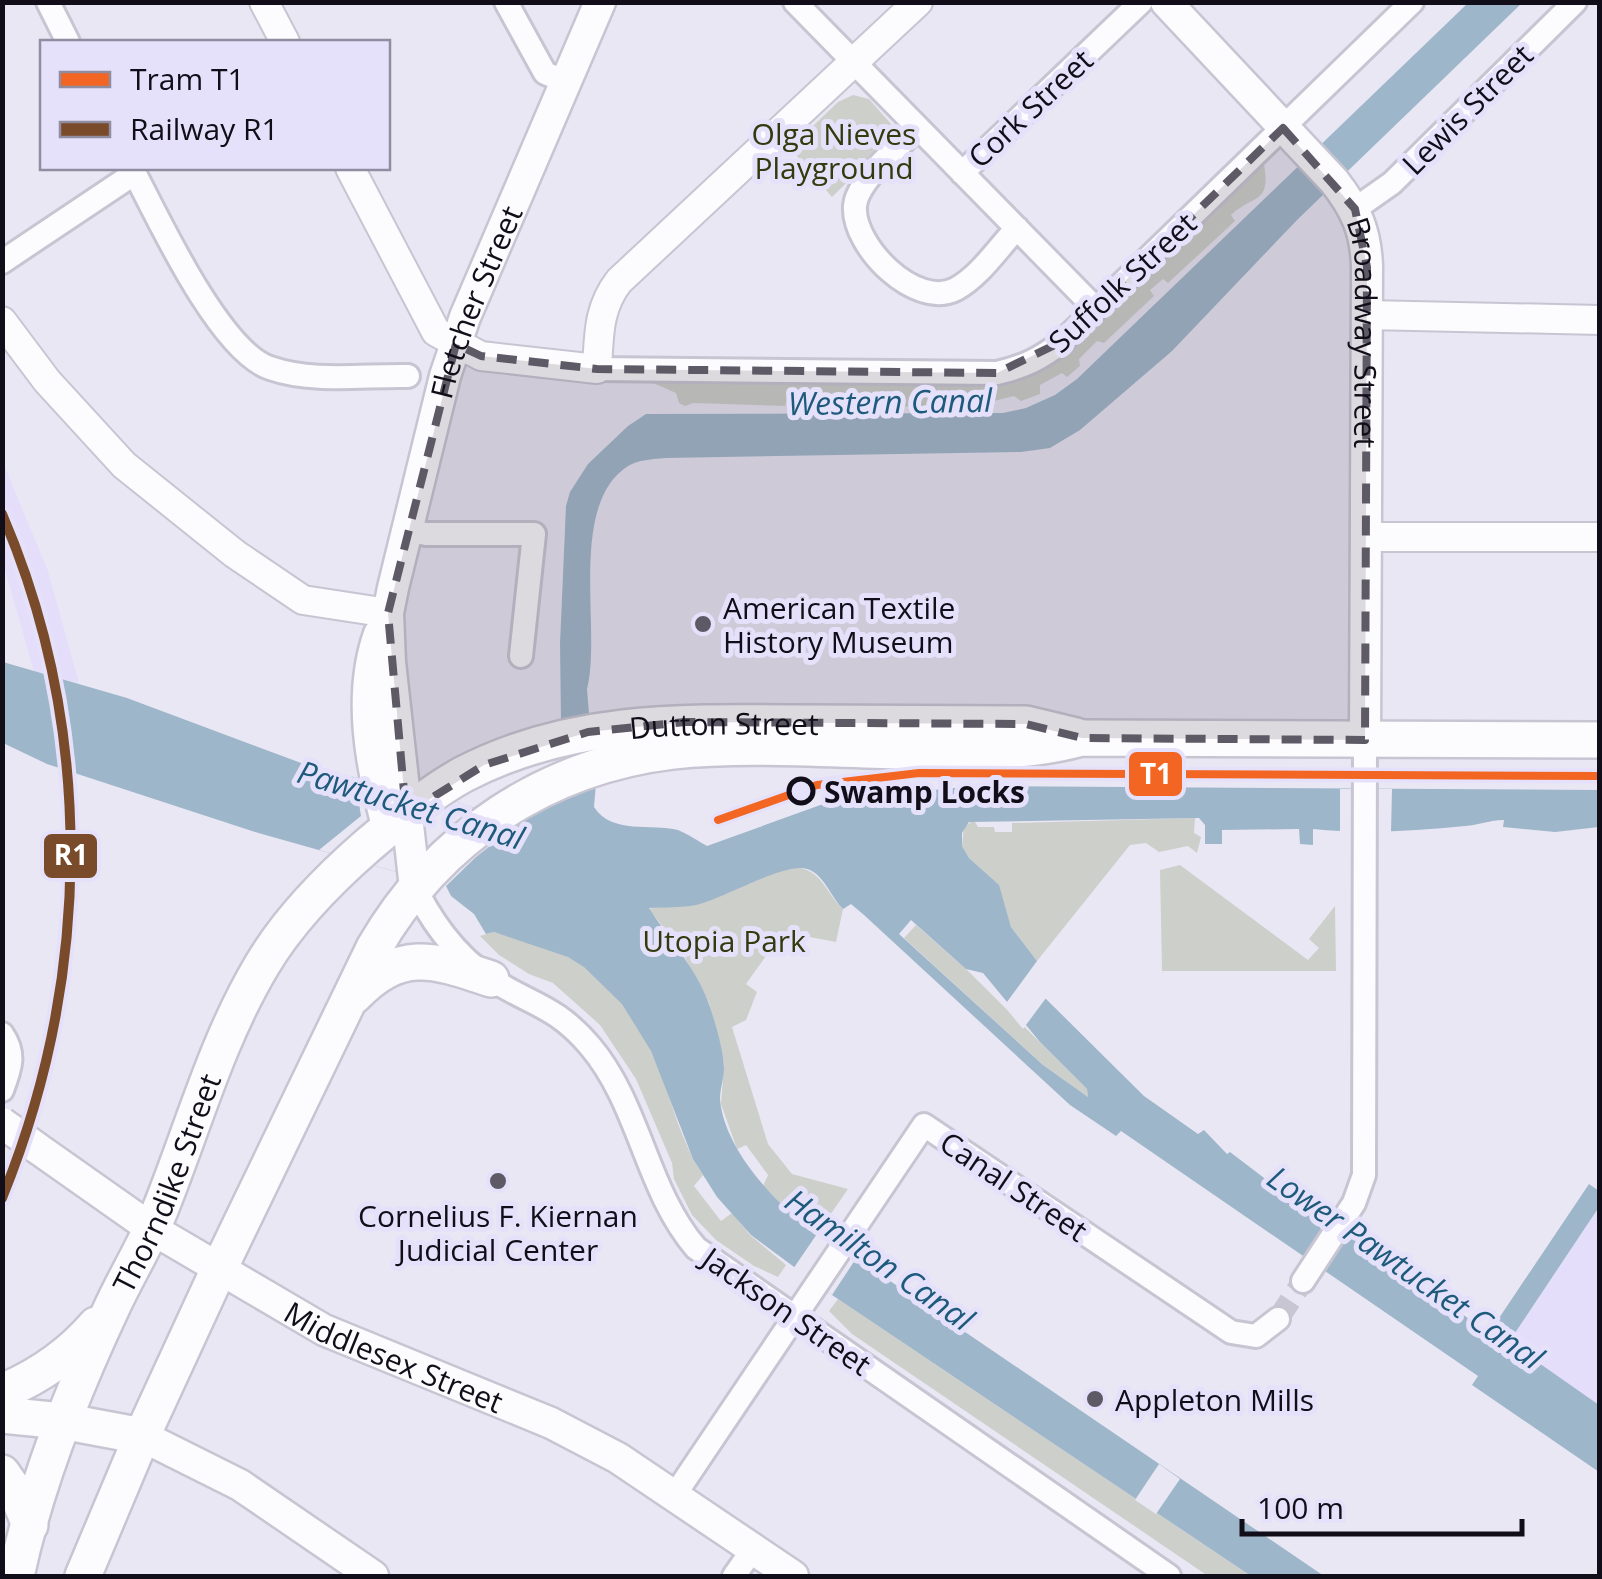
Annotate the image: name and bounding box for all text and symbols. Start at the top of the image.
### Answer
street label: Lewis Street [1393,35,1541,183]
legend [40,40,390,170]
street label: Cork Street [959,40,1101,176]
text: Tram T1 [130,58,245,99]
text: Railway R1 [130,108,279,149]
park label: Olga Nieves Playground [752,113,916,188]
street label: Fletcher Street [420,199,531,403]
street label: Suffolk Street [1039,203,1205,361]
street label: Broadway Street [1338,211,1388,448]
water label: Western Canal [787,378,993,424]
place label: American Textile History Museum [723,587,955,662]
marker: American Textile History Museum [692,613,714,635]
street label: Dutton Street [627,702,819,748]
water label: Pawtucket Canal [293,749,530,859]
line badge: T1 [1127,750,1184,798]
text: T1 [1140,754,1172,792]
place label: Swamp Locks [824,771,1025,812]
marker: Swamp Locks [788,778,814,804]
line badge: R1 [42,832,99,880]
text: R1 [54,835,88,873]
park label: Utopia Park [642,920,806,961]
street label: Thorndike Street [102,1067,229,1299]
street label: Canal Street [932,1122,1096,1250]
water label: Lower Pawtucket Canal [1259,1155,1553,1379]
marker: Cornelius F. Kiernan Judicial Center [487,1170,509,1192]
water label: Hamilton Canal [777,1178,983,1340]
place label: Cornelius F. Kiernan Judicial Center [358,1195,638,1270]
street label: Jackson Street [692,1236,880,1384]
street label: Middlesex Street [277,1291,509,1422]
place label: Appleton Mills [1115,1379,1314,1420]
marker: Appleton Mills [1084,1388,1106,1410]
scale bar [1242,1474,1522,1536]
text: 100 m [1257,1487,1344,1528]

